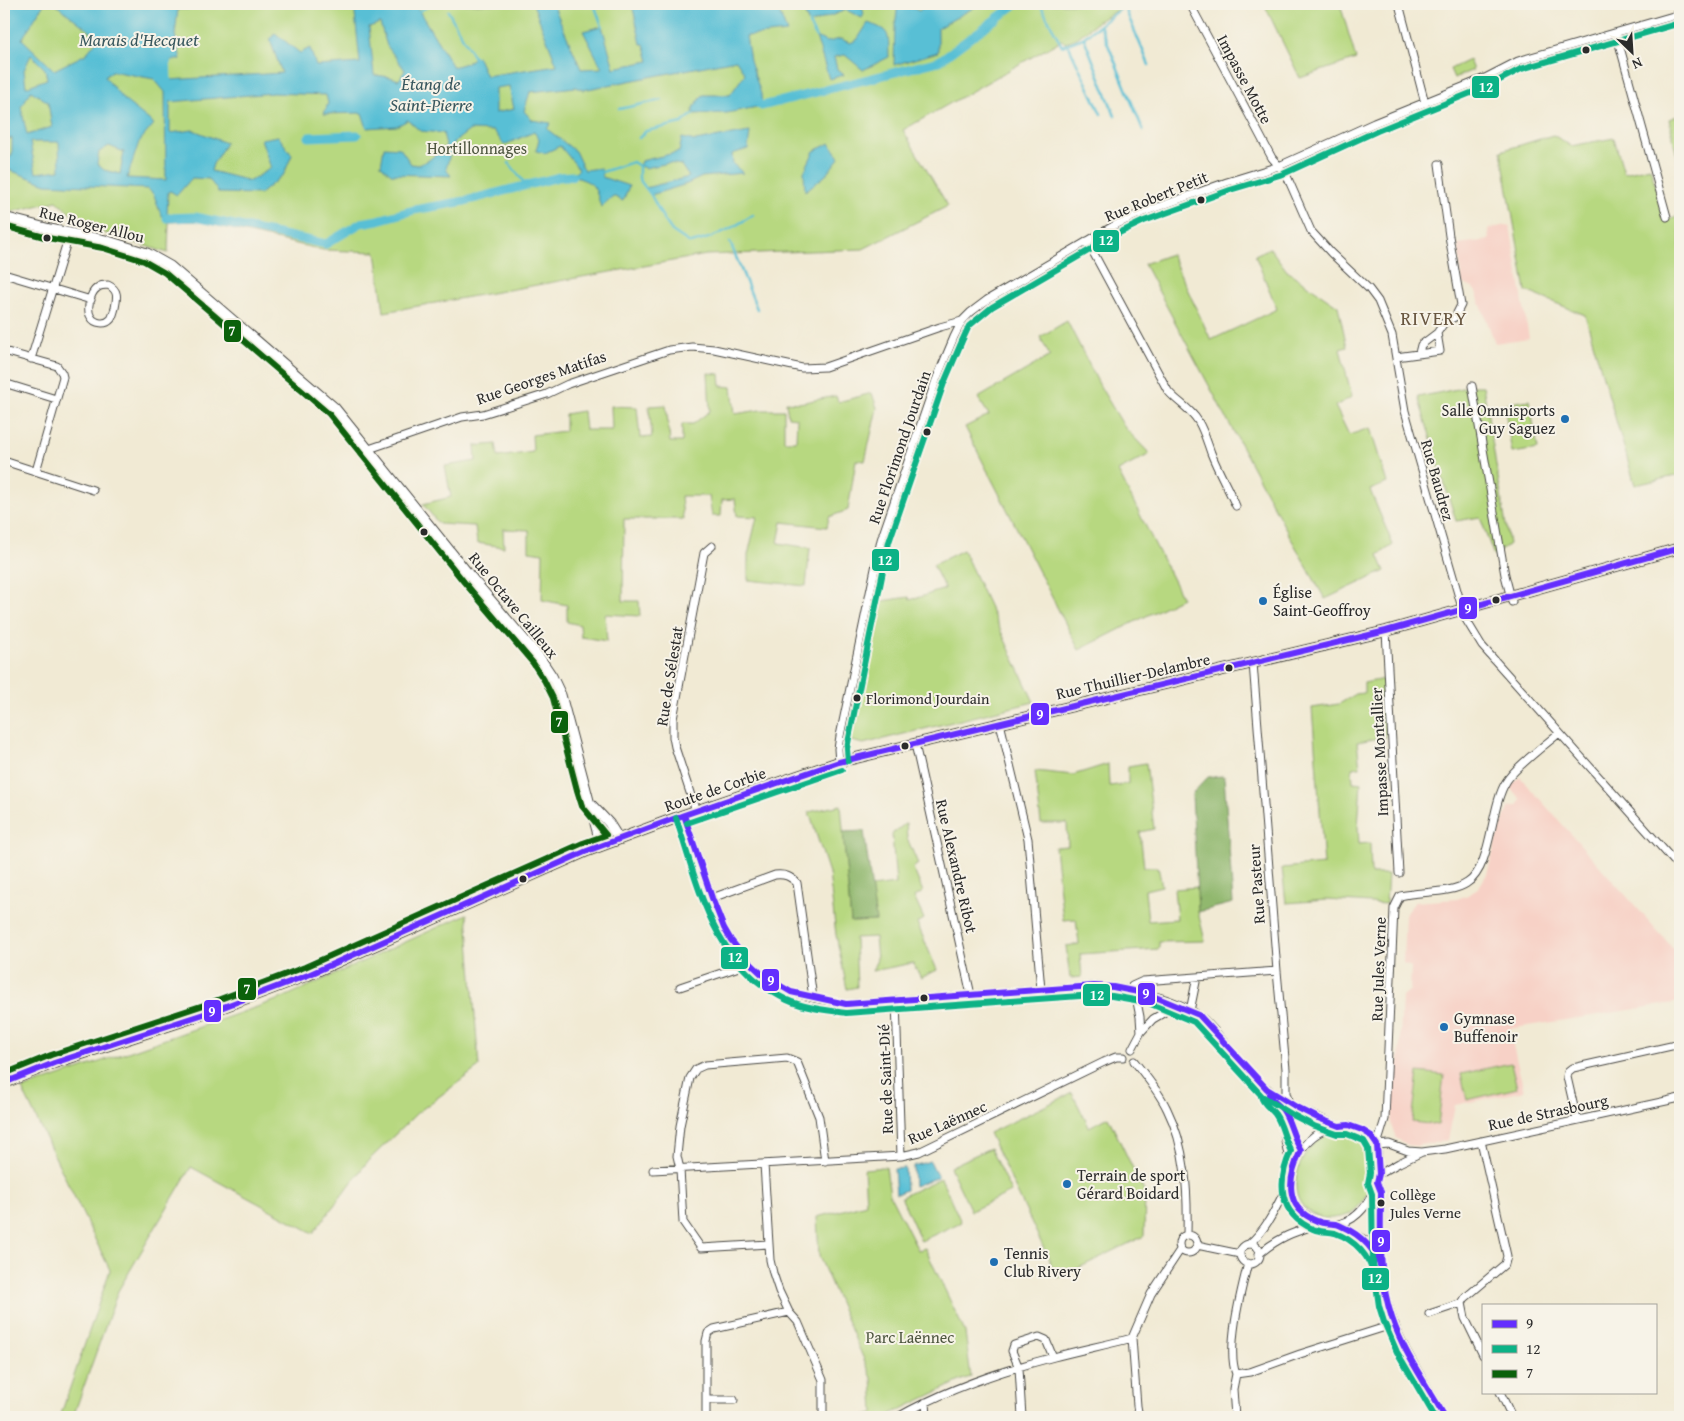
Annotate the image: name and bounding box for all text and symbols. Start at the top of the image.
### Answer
water label: Marais d'Hecquet [79,26,199,53]
north arrow [1606,28,1656,78]
street label: Impasse Motte [1211,30,1279,128]
unlabelled marker [1581,45,1591,55]
text: N [1628,53,1646,75]
water label: Étang de Saint-Pierre [390,70,472,118]
line badge: 12 [1471,75,1500,99]
text: 12 [1479,77,1493,97]
park label: Hortillonnages [427,136,527,160]
street label: Rue Robert Petit [1101,164,1212,228]
unlabelled marker [1196,195,1206,205]
street label: Rue Roger Allou [37,199,147,249]
line badge: 12 [1092,229,1120,253]
text: 12 [1099,230,1113,250]
unlabelled marker [42,233,52,243]
district label: RIVERY [1400,304,1468,332]
line badge: 7 [223,319,242,343]
text: 7 [228,321,236,341]
street label: Rue Georges Matifas [473,344,609,410]
street label: Rue Florimond Jourdain [862,367,936,527]
place label: Salle Omnisports Guy Saguez [1442,398,1555,440]
marker: Salle Omnisports Guy Saguez [1559,413,1571,425]
unlabelled marker [922,427,932,437]
street label: Rue Baudrez [1415,437,1461,523]
unlabelled marker [419,527,429,537]
street label: Rue Octave Cailleux [463,546,565,664]
line badge: 12 [871,548,900,572]
text: 12 [878,550,892,570]
place label: Église Saint-Geoffroy [1273,580,1371,622]
marker: Église Saint-Geoffroy [1257,595,1269,607]
unlabelled marker [1491,595,1501,605]
line badge: 9 [1458,596,1478,620]
text: 9 [1464,598,1472,618]
street label: Rue de Sélestat [649,624,689,728]
street label: Rue Thuillier-Delambre [1054,647,1212,705]
unlabelled marker [1224,663,1234,673]
street label: Impasse Montallier [1364,687,1394,817]
place label: Florimond Jourdain [866,688,990,709]
marker: Florimond Jourdain [852,693,862,703]
line badge: 9 [1030,702,1050,726]
text: 9 [1036,704,1044,724]
line badge: 7 [550,710,569,734]
text: 7 [555,712,563,732]
unlabelled marker [900,741,910,751]
street label: Route de Corbie [661,760,769,818]
street label: Rue Alexandre Ribot [930,797,984,936]
street label: Rue Pasteur [1241,843,1271,925]
unlabelled marker [518,874,528,884]
street label: Rue Jules Verne [1364,916,1392,1022]
line badge: 12 [720,946,749,970]
text: 12 [728,947,742,967]
line badge: 9 [761,968,780,992]
text: 9 [767,970,775,990]
line badge: 7 [237,977,257,1001]
text: 7 [243,979,251,999]
line badge: 9 [1137,982,1156,1006]
line badge: 12 [1082,983,1111,1007]
text: 9 [1142,983,1150,1003]
text: 12 [1090,985,1104,1005]
unlabelled marker [919,993,929,1003]
line badge: 9 [203,999,222,1023]
text: 9 [208,1001,216,1021]
place label: Gymnase Buffenoir [1454,1006,1518,1048]
marker: Gymnase Buffenoir [1438,1021,1450,1033]
street label: Rue de Saint-Dié [871,1024,899,1134]
street label: Rue de Strasbourg [1486,1088,1610,1136]
street label: Rue Laënnec [904,1094,990,1150]
place label: Terrain de sport Gérard Boidard [1077,1163,1186,1205]
marker: Terrain de sport Gérard Boidard [1061,1178,1073,1190]
place label: Collège Jules Verne [1388,1184,1461,1223]
marker: Collège Jules Verne [1376,1198,1386,1208]
line badge: 9 [1371,1229,1391,1253]
text: 9 [1377,1231,1385,1251]
place label: Tennis Club Rivery [1004,1241,1081,1283]
marker: Tennis Club Rivery [988,1256,1000,1268]
line badge: 12 [1361,1267,1390,1291]
text: 12 [1368,1268,1382,1288]
legend [1482,1304,1656,1394]
text: 9 [1526,1312,1533,1333]
park label: Parc Laënnec [866,1325,954,1349]
text: 12 [1526,1338,1540,1359]
text: 7 [1526,1362,1533,1383]

